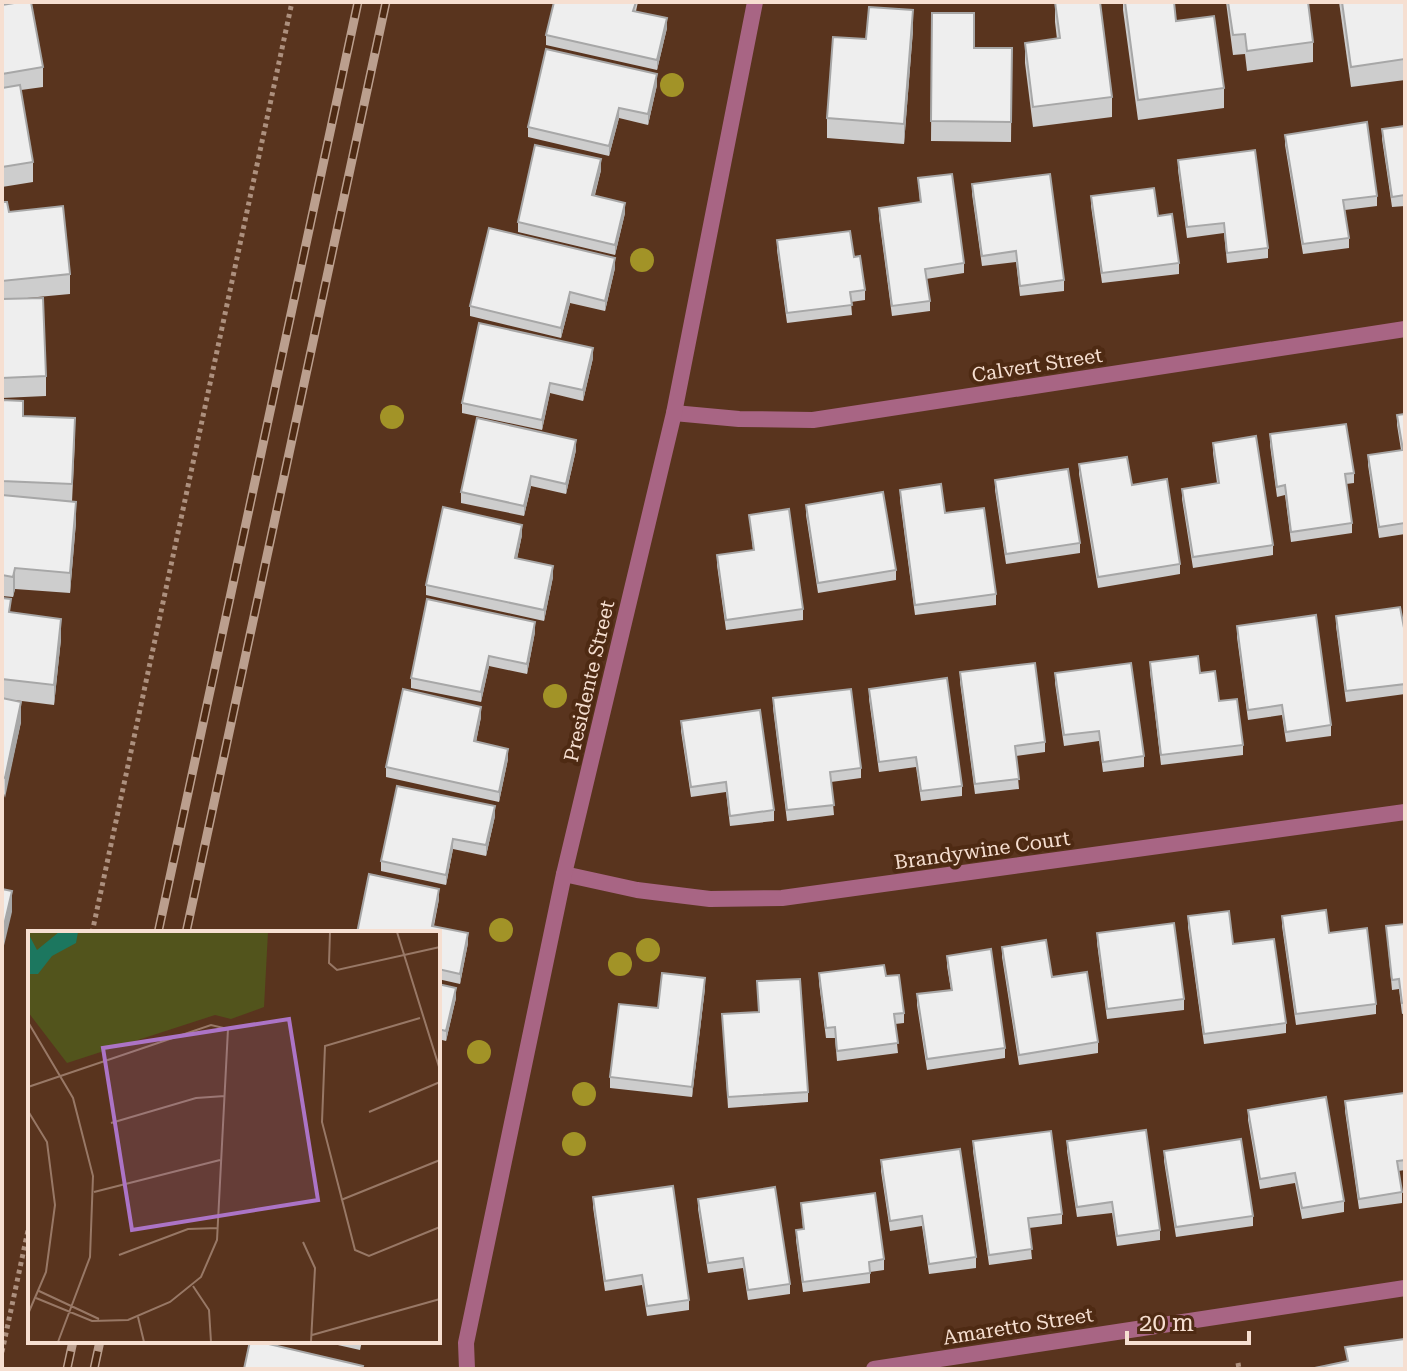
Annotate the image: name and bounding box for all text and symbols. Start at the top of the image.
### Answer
street label: Calvert Street [970,343,1105,387]
street label: Presidente Street [559,597,619,764]
street label: Brandywine Court [893,826,1072,874]
inset map [28,931,440,1343]
scale bar [1127,1295,1249,1345]
street label: Amaretto Street [941,1302,1095,1350]
text: 20 m [1139,1309,1194,1337]

